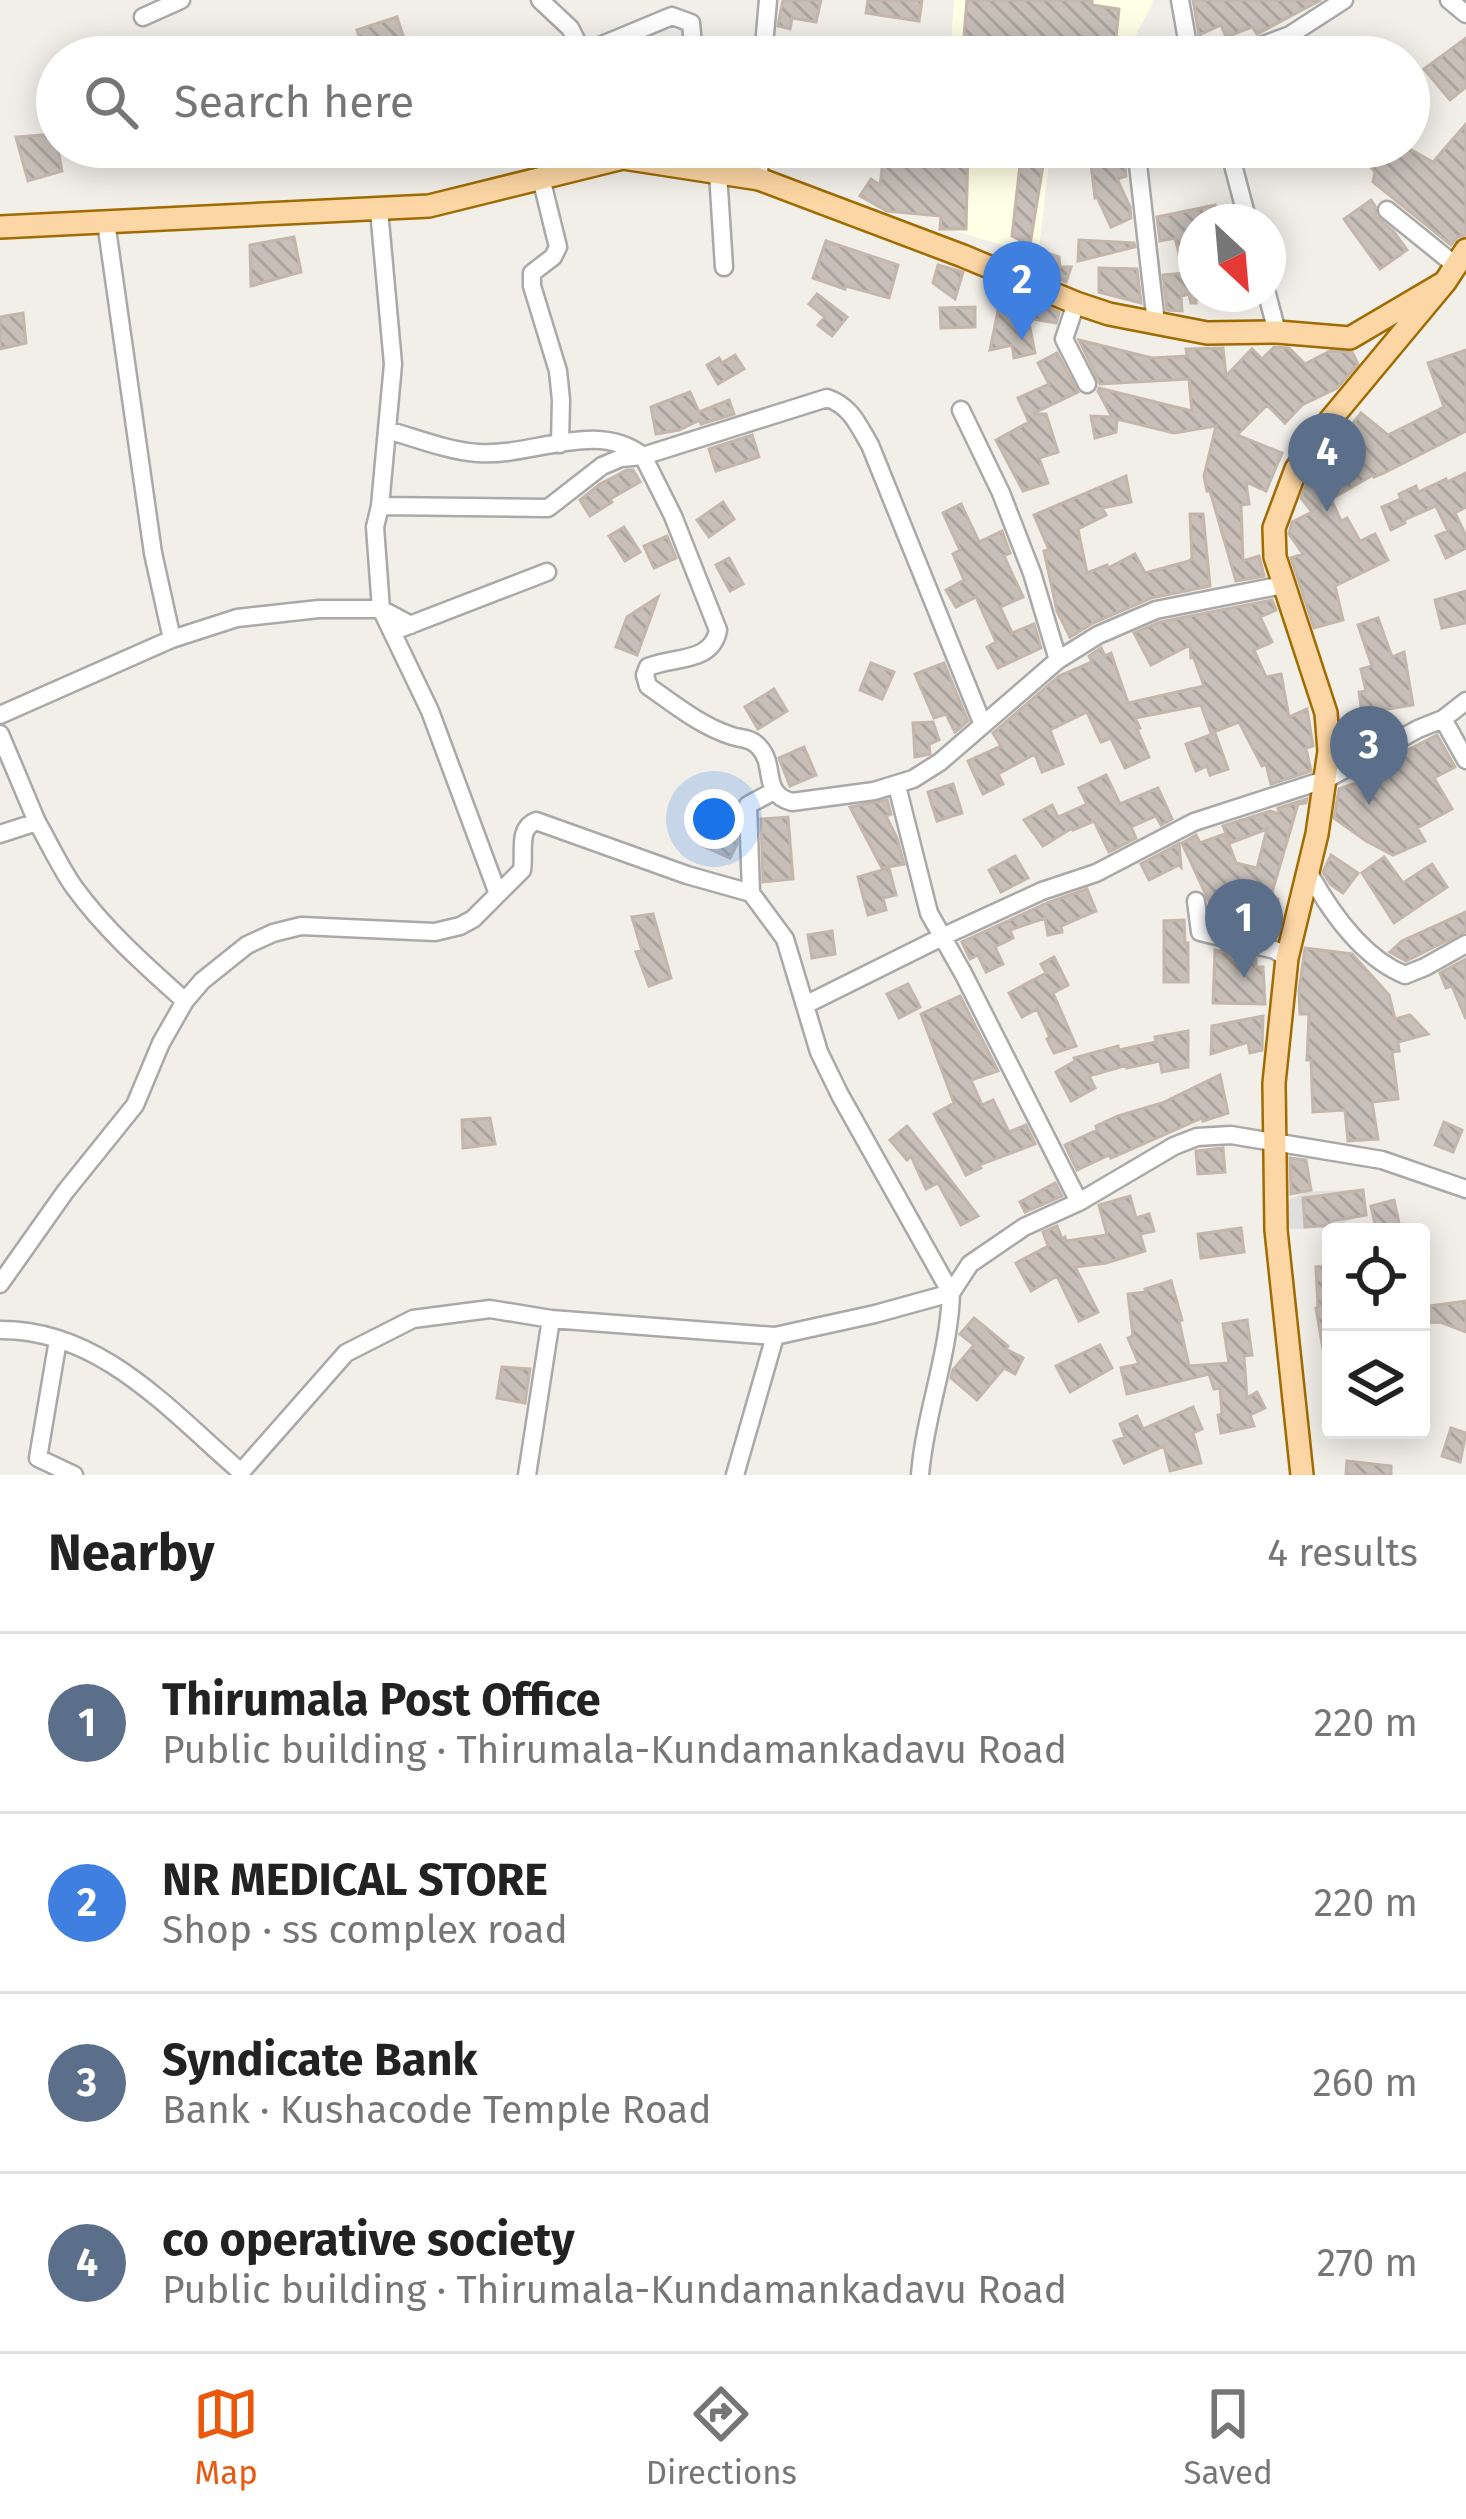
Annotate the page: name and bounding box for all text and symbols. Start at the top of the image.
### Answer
search box [36,36,1430,168]
icon: search [78,69,144,135]
text: Search here [174,75,414,129]
north arrow [1178,204,1286,312]
pin: 2 [983,241,1061,340]
pin: 4 [1288,413,1366,512]
pin: 3 [1330,706,1408,805]
your location [684,789,744,849]
pin: 1 [1205,879,1283,978]
map controls [1322,1223,1430,1439]
button: locate [1322,1223,1430,1331]
button: layers [1322,1331,1430,1439]
text: Nearby [48,1522,214,1584]
text: 4 results [1267,1530,1418,1576]
text: Thirumala Post Office [162,1673,601,1727]
text: 1 [78,1700,96,1746]
text: 220 m [1314,1700,1418,1746]
text: Public building · Thirumala-Kundamankadavu Road [162,1727,1067,1773]
text: NR MEDICAL STORE [162,1853,548,1907]
text: 2 [77,1880,97,1926]
text: 220 m [1314,1880,1418,1926]
text: Shop · ss complex road [162,1907,568,1953]
text: Syndicate Bank [162,2033,477,2087]
text: 3 [77,2060,97,2106]
text: 260 m [1312,2060,1418,2106]
text: Bank · Kushacode Temple Road [162,2087,712,2133]
text: co operative society [162,2213,575,2267]
text: 4 [76,2240,98,2286]
text: 270 m [1317,2240,1418,2286]
text: Public building · Thirumala-Kundamankadavu Road [162,2267,1067,2313]
tab: Map [193,2381,259,2493]
tab: Directions [646,2381,797,2493]
tab: Saved [1183,2381,1273,2493]

